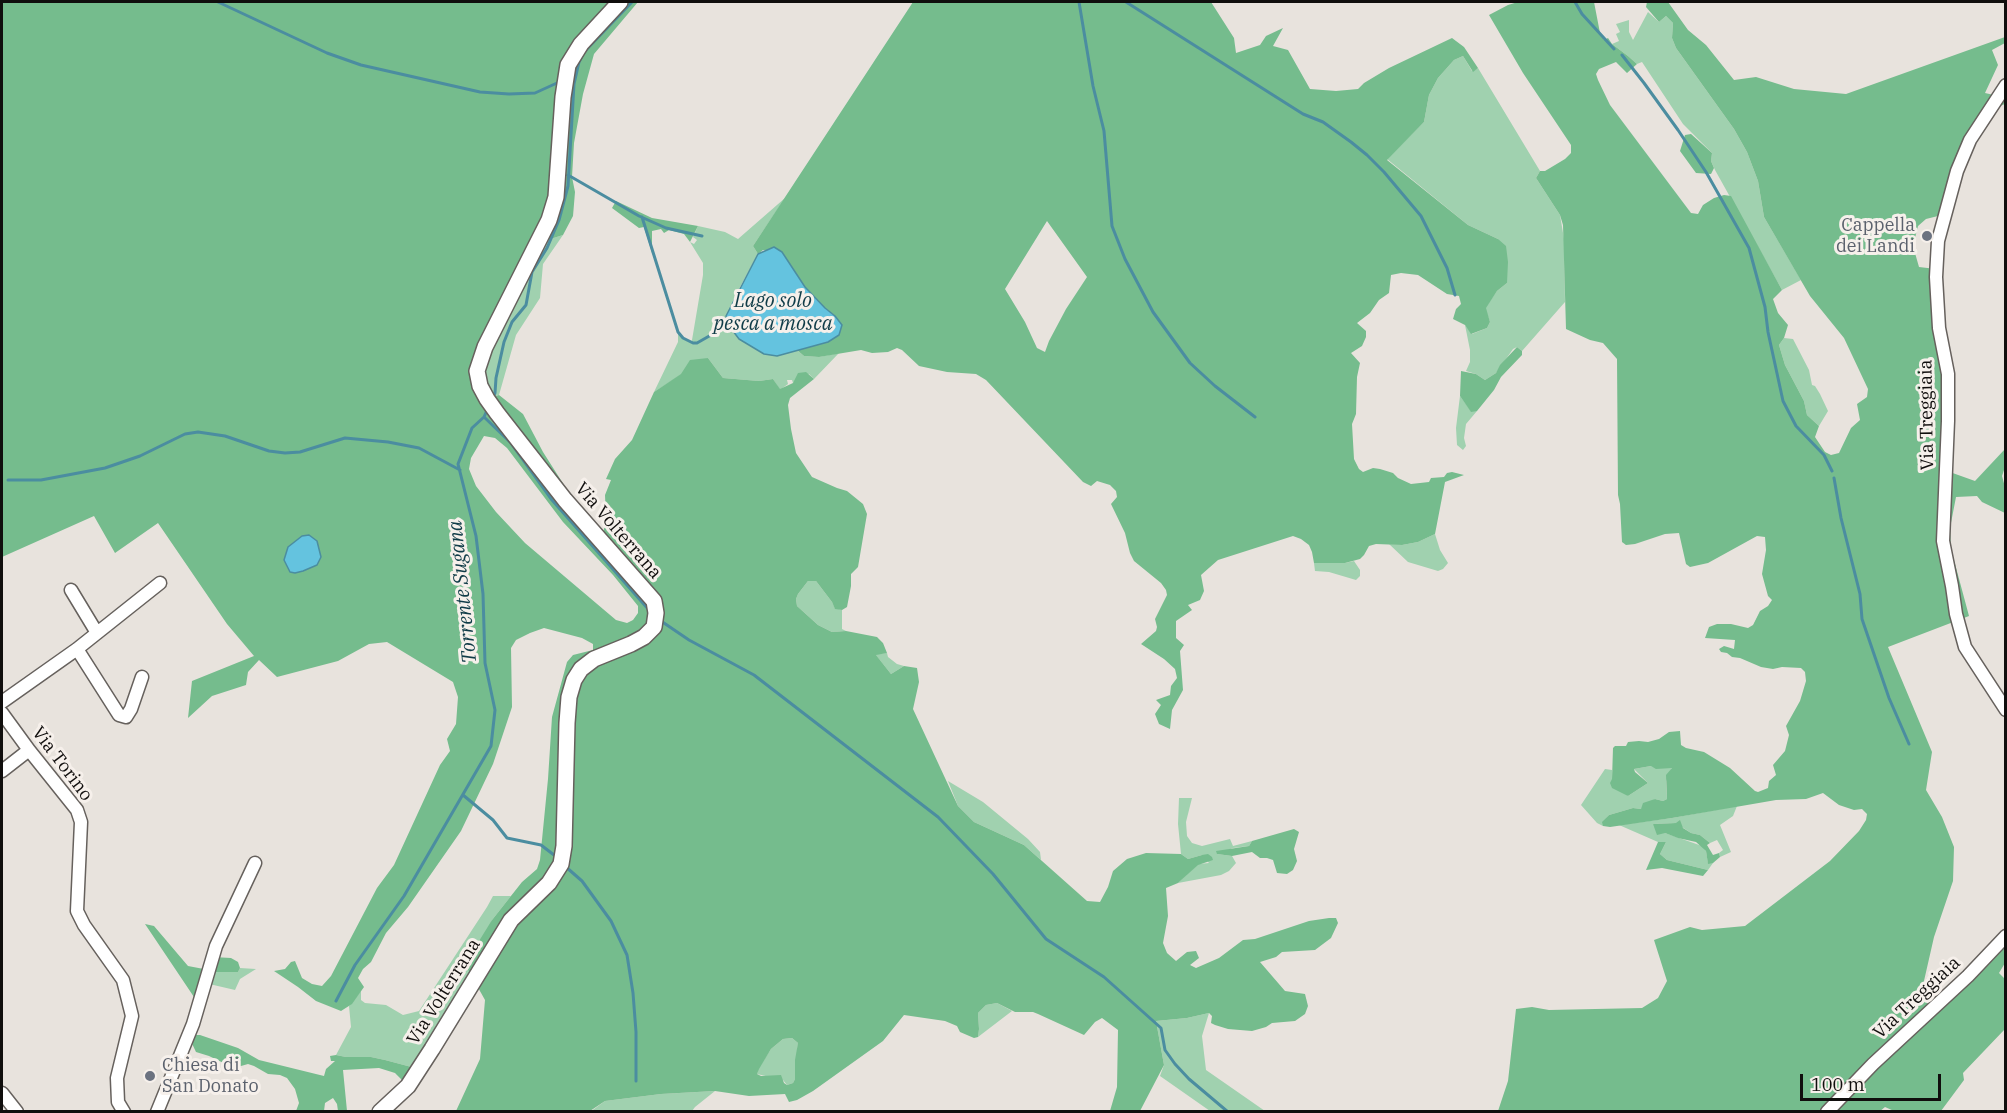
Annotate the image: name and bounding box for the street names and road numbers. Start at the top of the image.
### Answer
street label: Via Treggiaia [1915,359,1939,471]
street label: Via Volterrana [570,478,666,584]
street label: Via Torino [27,723,97,805]
street label: Via Volterrana [403,935,485,1049]
street label: Via Treggiaia [1869,952,1965,1044]

